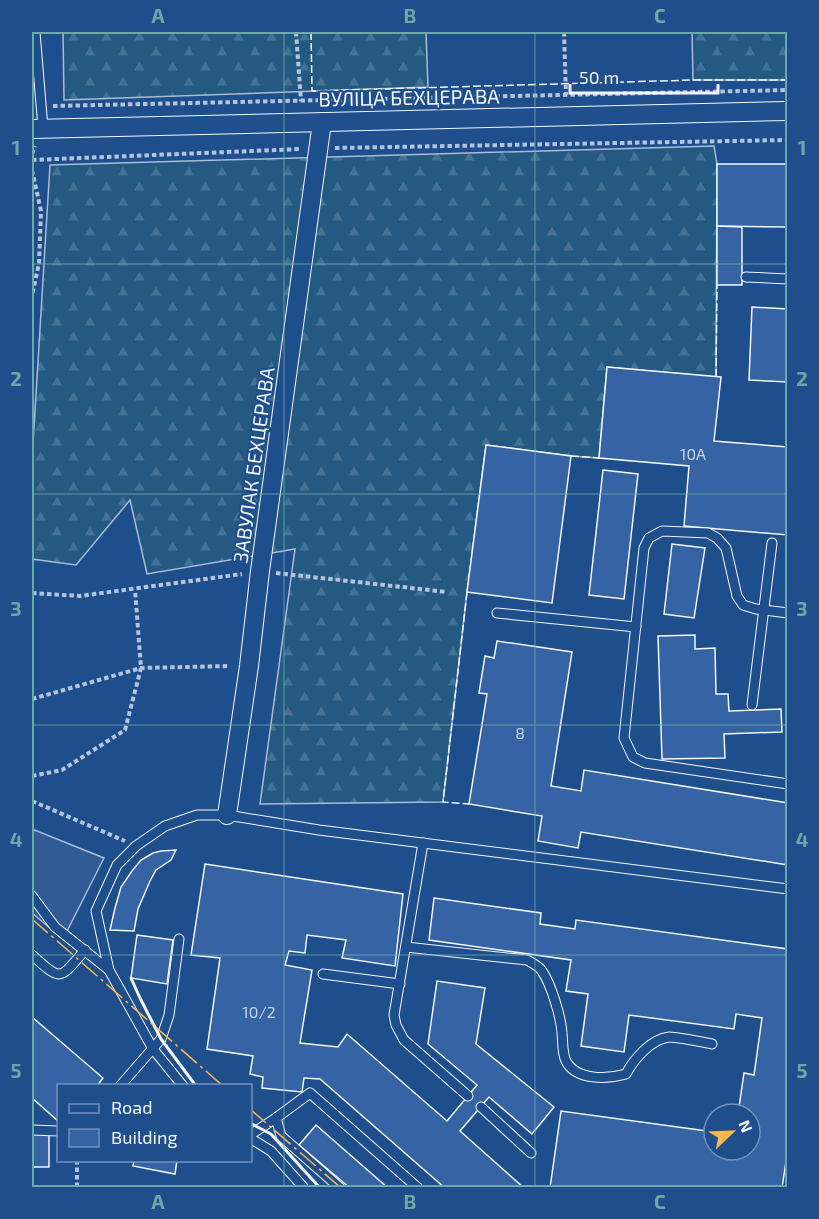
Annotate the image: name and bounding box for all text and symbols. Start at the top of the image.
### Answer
text: A [151,3,165,27]
text: B [404,3,416,27]
text: C [654,3,666,27]
scale bar [570,57,718,95]
text: 50 m [579,66,619,88]
street label: ВУЛІЦА БЕХЦЕРАВА [318,83,500,111]
text: 1 [12,135,20,159]
text: 1 [798,135,806,159]
street label: ЗАВУЛАК БЕХЦЕРАВА [227,365,279,565]
text: 2 [10,366,22,390]
text: 2 [796,366,808,390]
house number: 10А [680,444,706,463]
text: 3 [10,596,22,620]
text: 3 [796,596,808,620]
house number: 8 [515,723,525,742]
text: 4 [10,827,23,851]
text: 4 [796,827,809,851]
house number: 10/2 [242,1002,276,1021]
text: 5 [10,1058,22,1082]
text: 5 [796,1058,808,1082]
legend [57,1084,252,1162]
text: Road [111,1096,152,1118]
north arrow [702,1102,762,1162]
text: N [735,1117,757,1135]
text: Building [111,1126,178,1148]
text: A [151,1189,165,1213]
text: B [404,1189,416,1213]
text: C [654,1189,666,1213]

